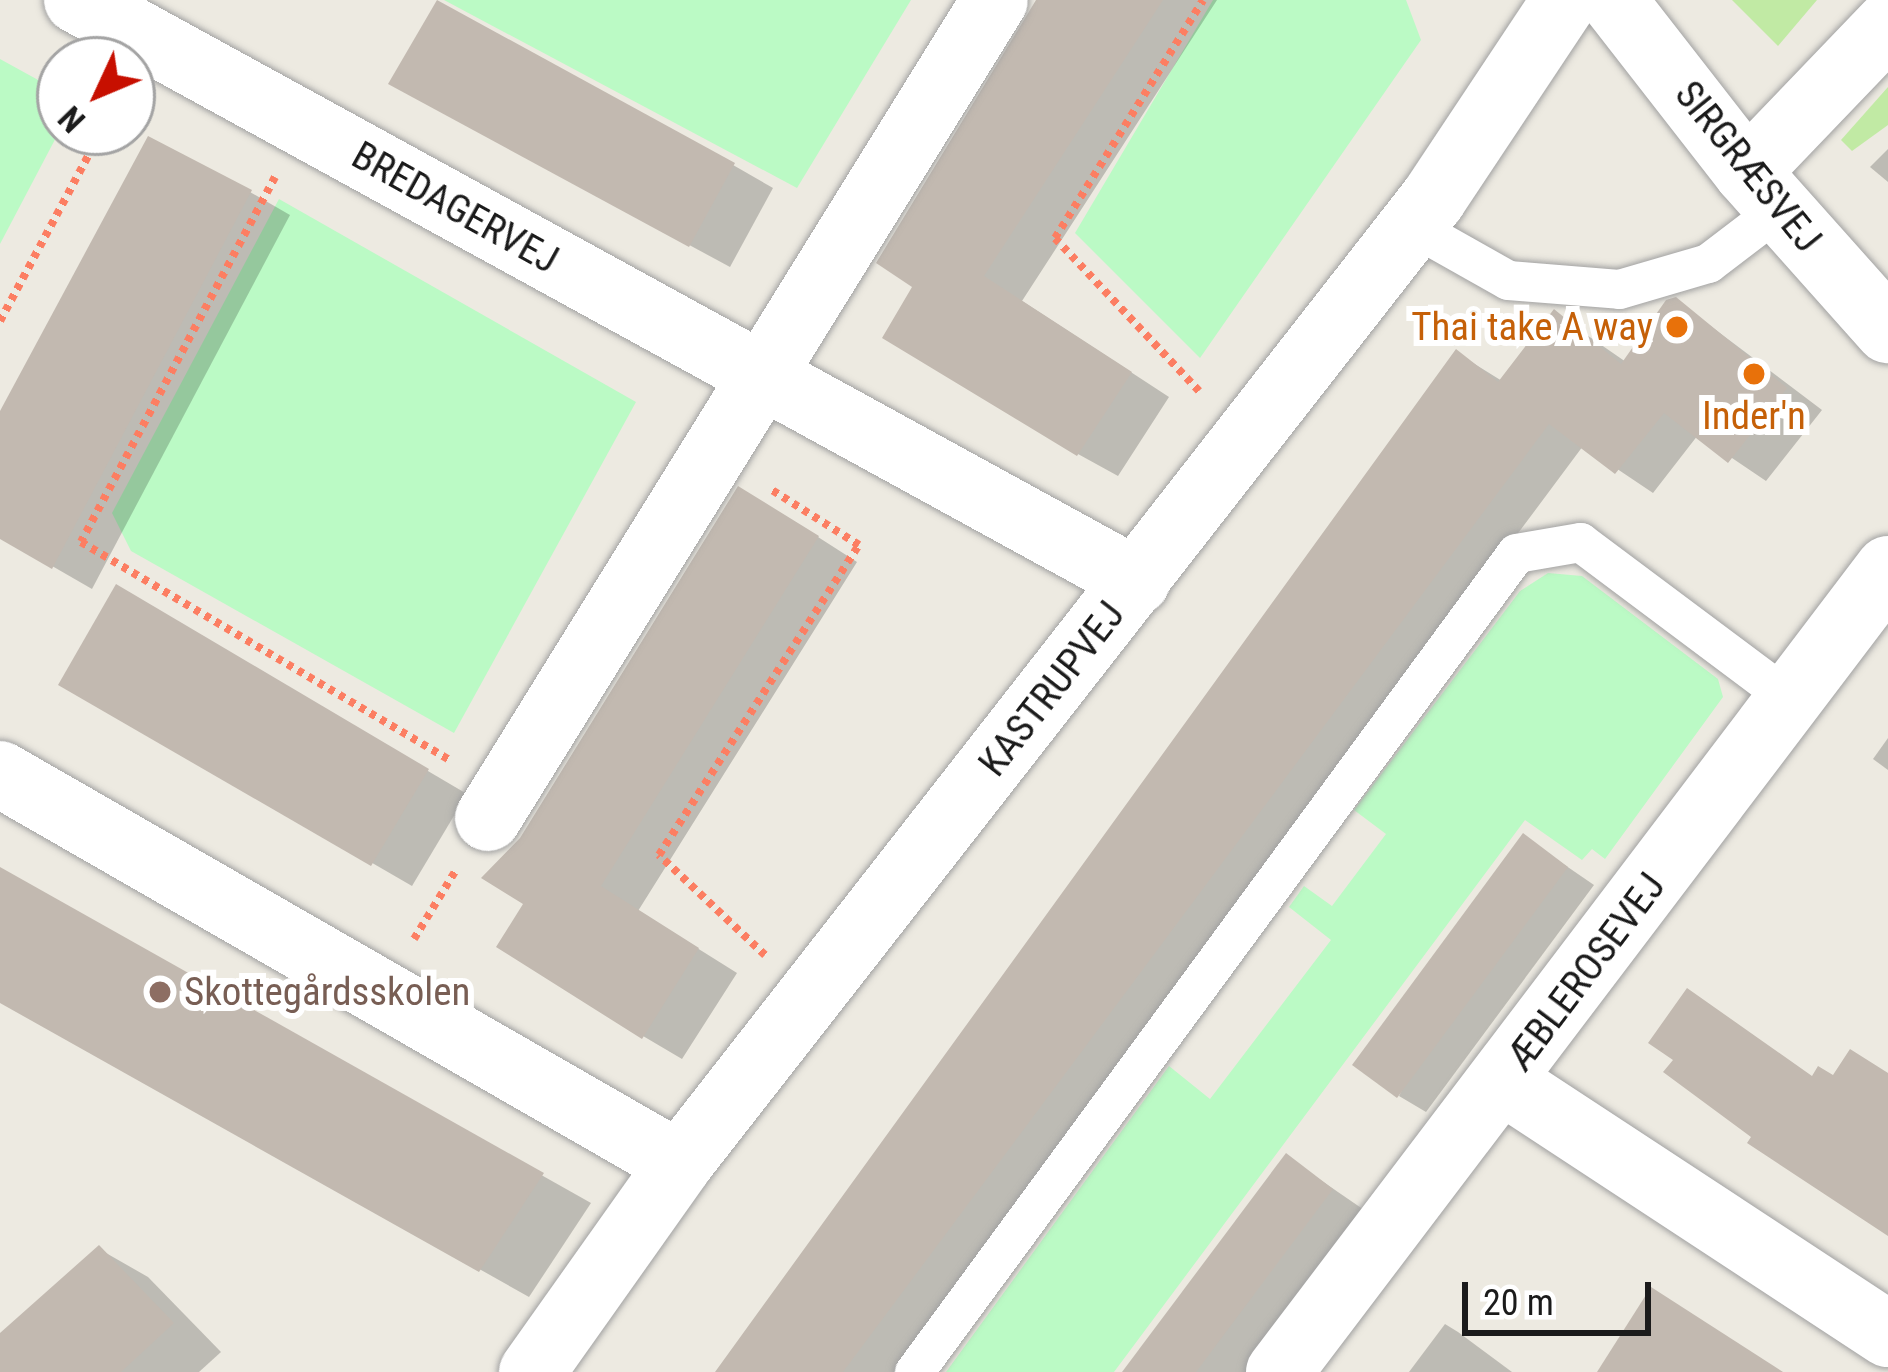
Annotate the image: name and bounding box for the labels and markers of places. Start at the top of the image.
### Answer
place label: Thai take A way [1411,304,1653,350]
marker: Thai take A way [1664,314,1690,340]
marker: Inder'n [1741,361,1767,387]
place label: Inder'n [1702,393,1806,439]
place label: Skottegårdsskolen [184,969,470,1015]
marker: Skottegårdsskolen [147,979,173,1005]

